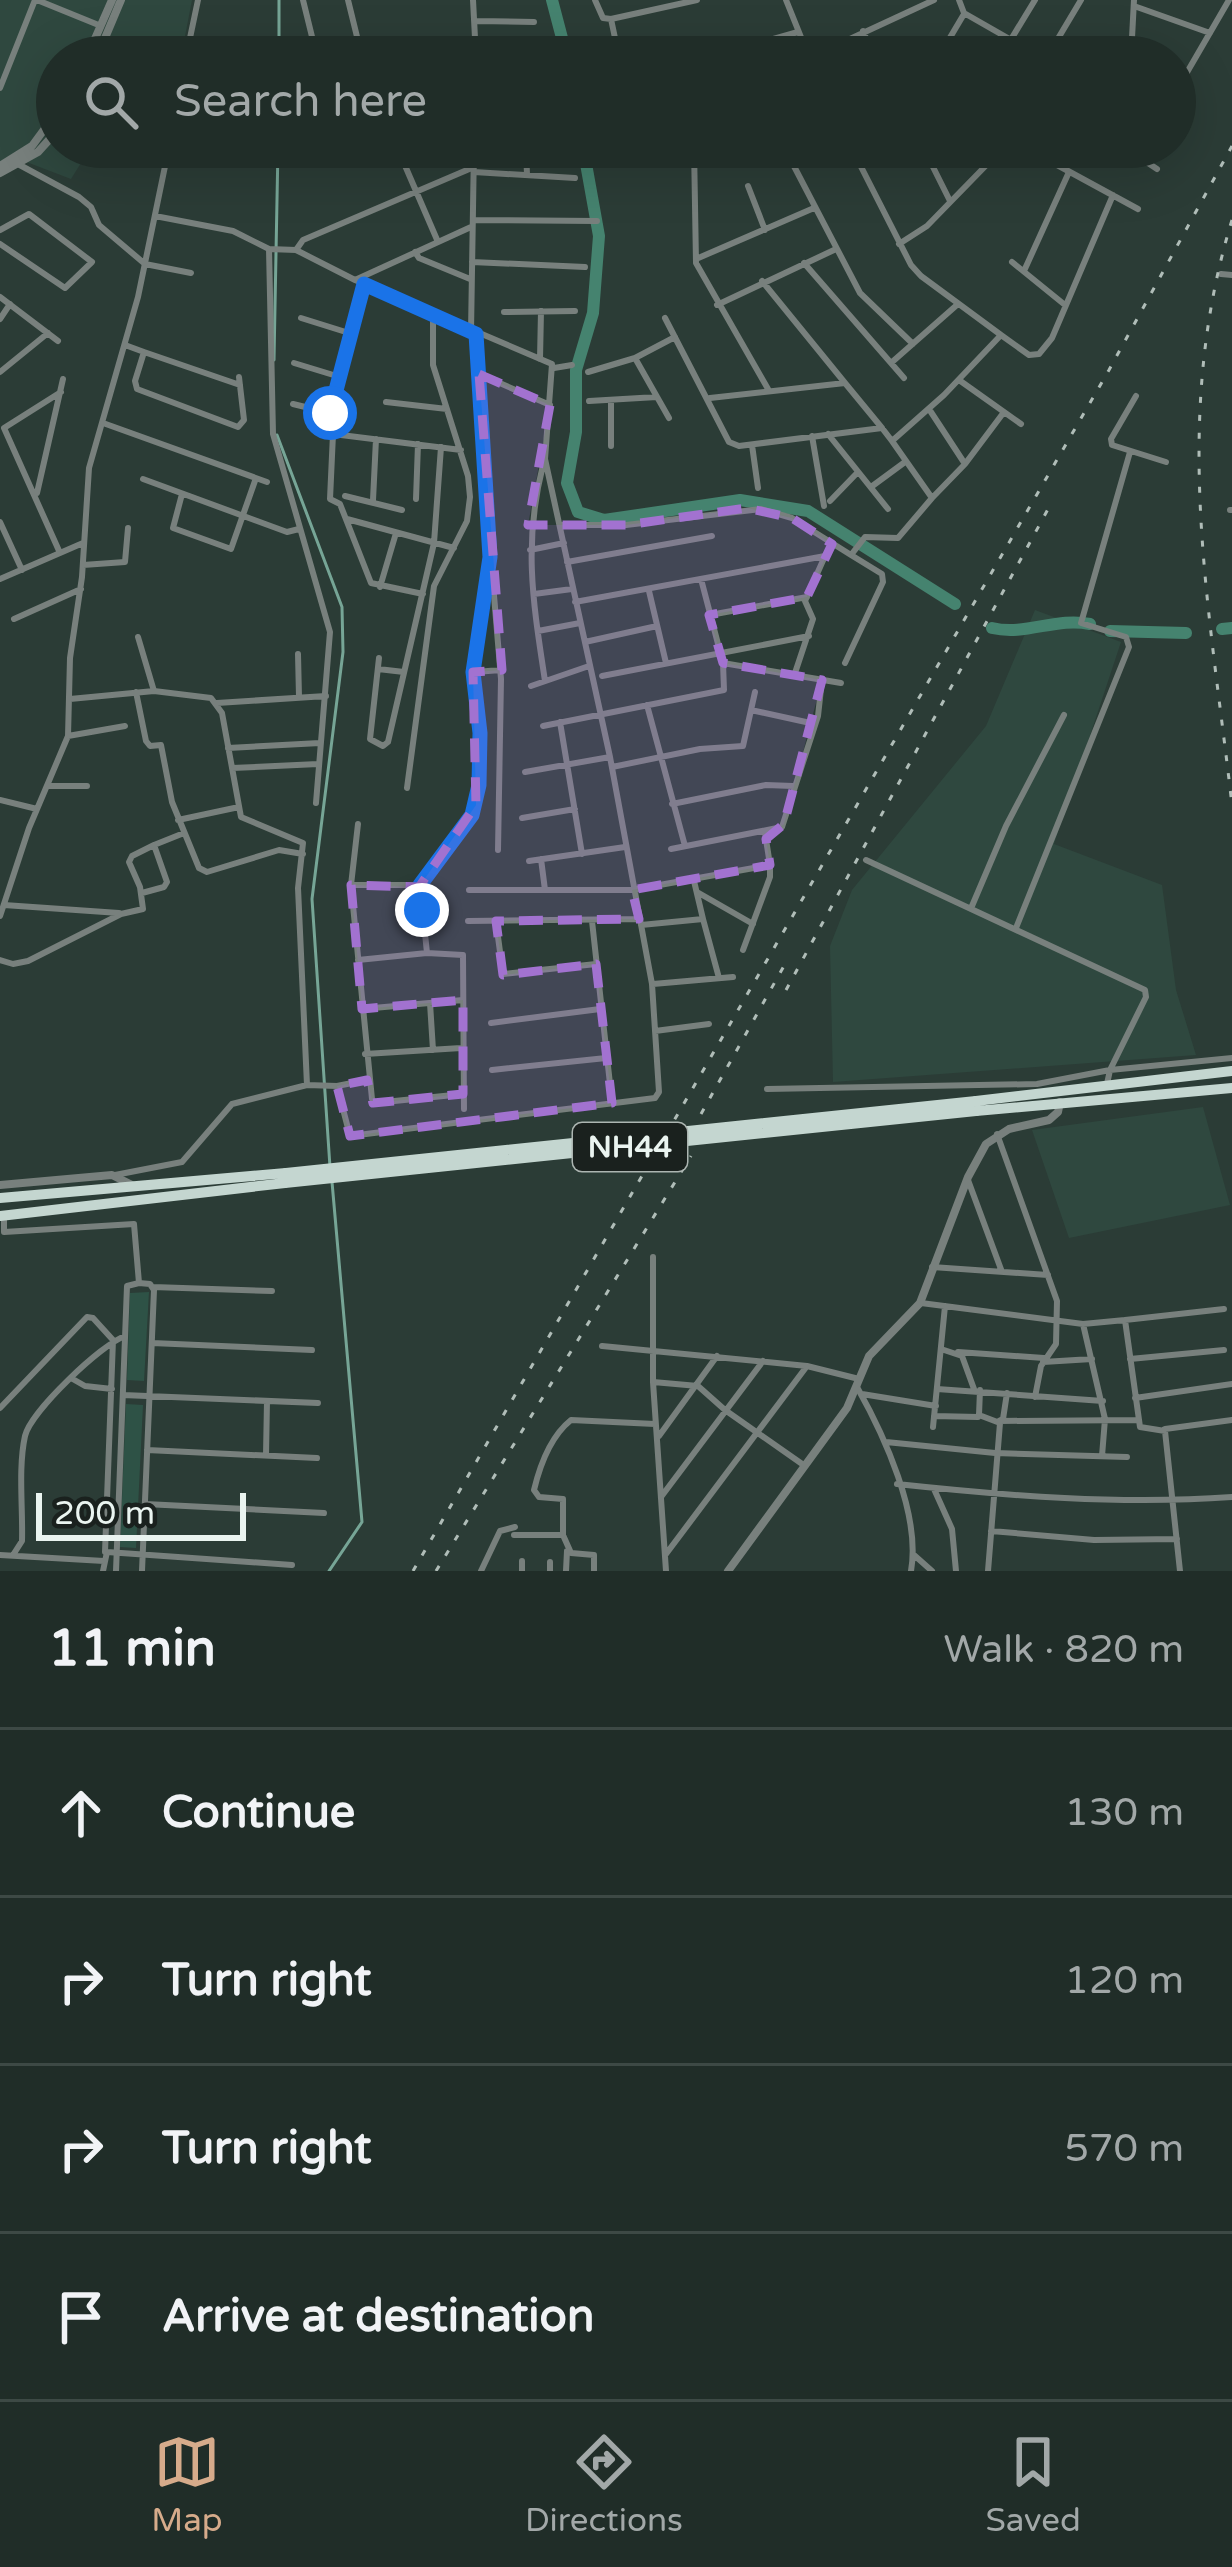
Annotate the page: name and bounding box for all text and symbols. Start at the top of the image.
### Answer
search box [36,36,1196,168]
icon: search [78,69,144,135]
text: Search here [174,75,427,129]
route start [303,386,357,440]
route end [395,883,449,937]
road number: NH44 [573,1123,687,1171]
scale bar [36,1487,246,1540]
text: 200 m [54,1494,155,1533]
text: 11 min [48,1618,216,1680]
text: Walk · 820 m [943,1626,1184,1673]
icon: ahead [48,1780,114,1846]
text: Continue [162,1786,355,1840]
text: 130 m [1065,1789,1184,1836]
icon: right [48,1948,114,2014]
text: Turn right [162,1954,371,2008]
text: 120 m [1065,1957,1184,2004]
icon: right [48,2116,114,2182]
text: Turn right [162,2122,371,2176]
text: 570 m [1065,2125,1184,2172]
icon: arrive [48,2284,114,2350]
text: Arrive at destination [162,2290,594,2344]
tab: Map [151,2429,223,2540]
tab: Directions [525,2429,683,2540]
tab: Saved [985,2429,1081,2540]

